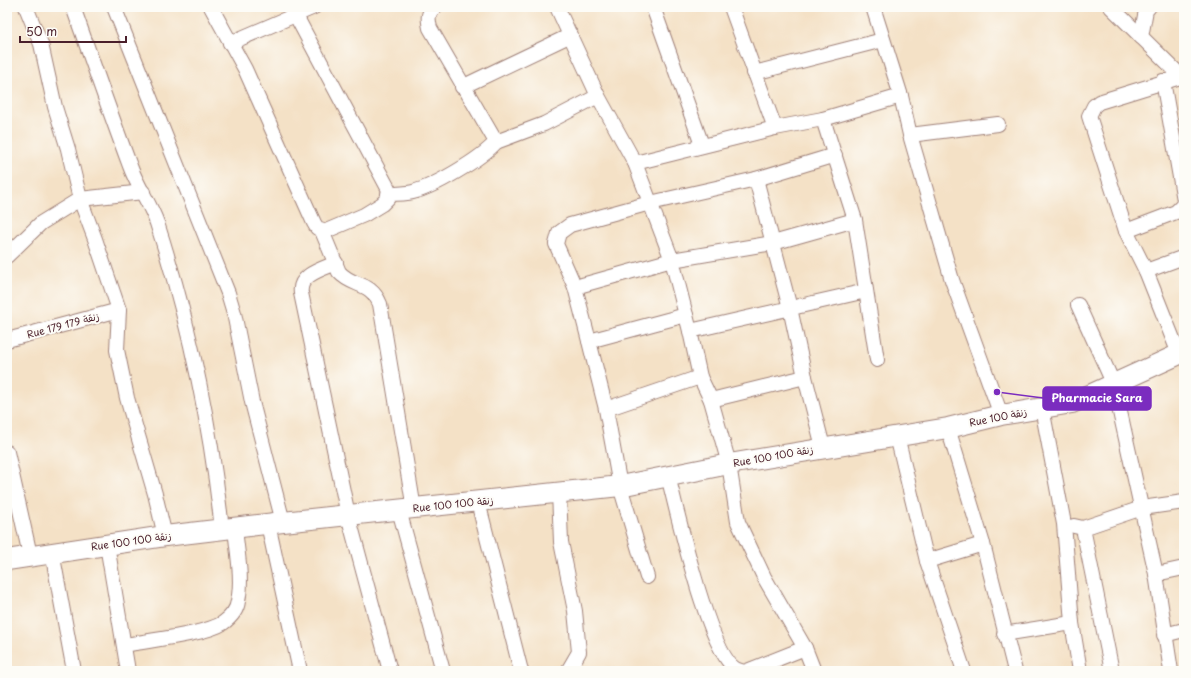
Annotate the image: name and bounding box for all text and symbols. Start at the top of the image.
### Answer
scale bar [20,18,126,44]
text: 50 m [26,22,57,40]
street label: Rue 179 زنقة 179 [25,308,101,341]
callout: Pharmacie Sara [1043,387,1151,410]
text: Pharmacie Sara [1051,389,1143,406]
street label: Rue 100 زنقة [968,404,1028,429]
street label: Rue 100 زنقة 100 [732,441,814,470]
street label: Rue 100 زنقة 100 [412,492,494,515]
street label: Rue 100 زنقة 100 [90,527,172,554]

